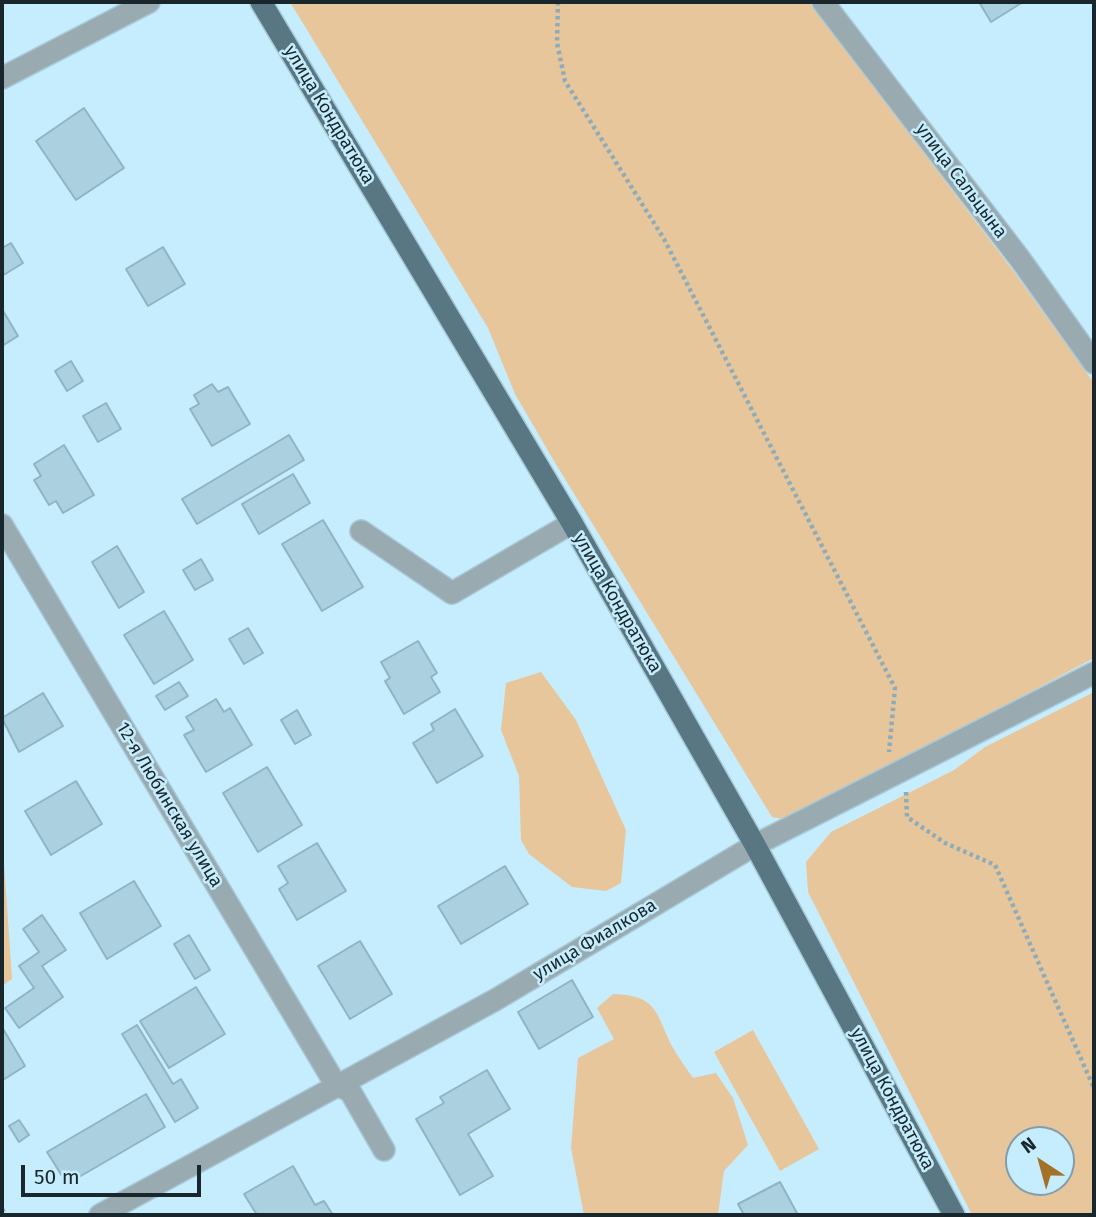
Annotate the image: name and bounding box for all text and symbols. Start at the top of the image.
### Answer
street label: улица Кондратюка [279,42,379,188]
street label: улица Сальцына [911,119,1011,243]
street label: улица Кондратюка [568,529,666,677]
street label: 12-я Любинская улица [111,719,227,891]
street label: улица Фиалкова [529,895,661,985]
street label: улица Кондратюка [845,1024,939,1174]
north arrow [1005,1126,1075,1196]
text: N [1017,1132,1040,1158]
scale bar [24,1150,205,1194]
text: 50 m [34,1164,80,1190]

